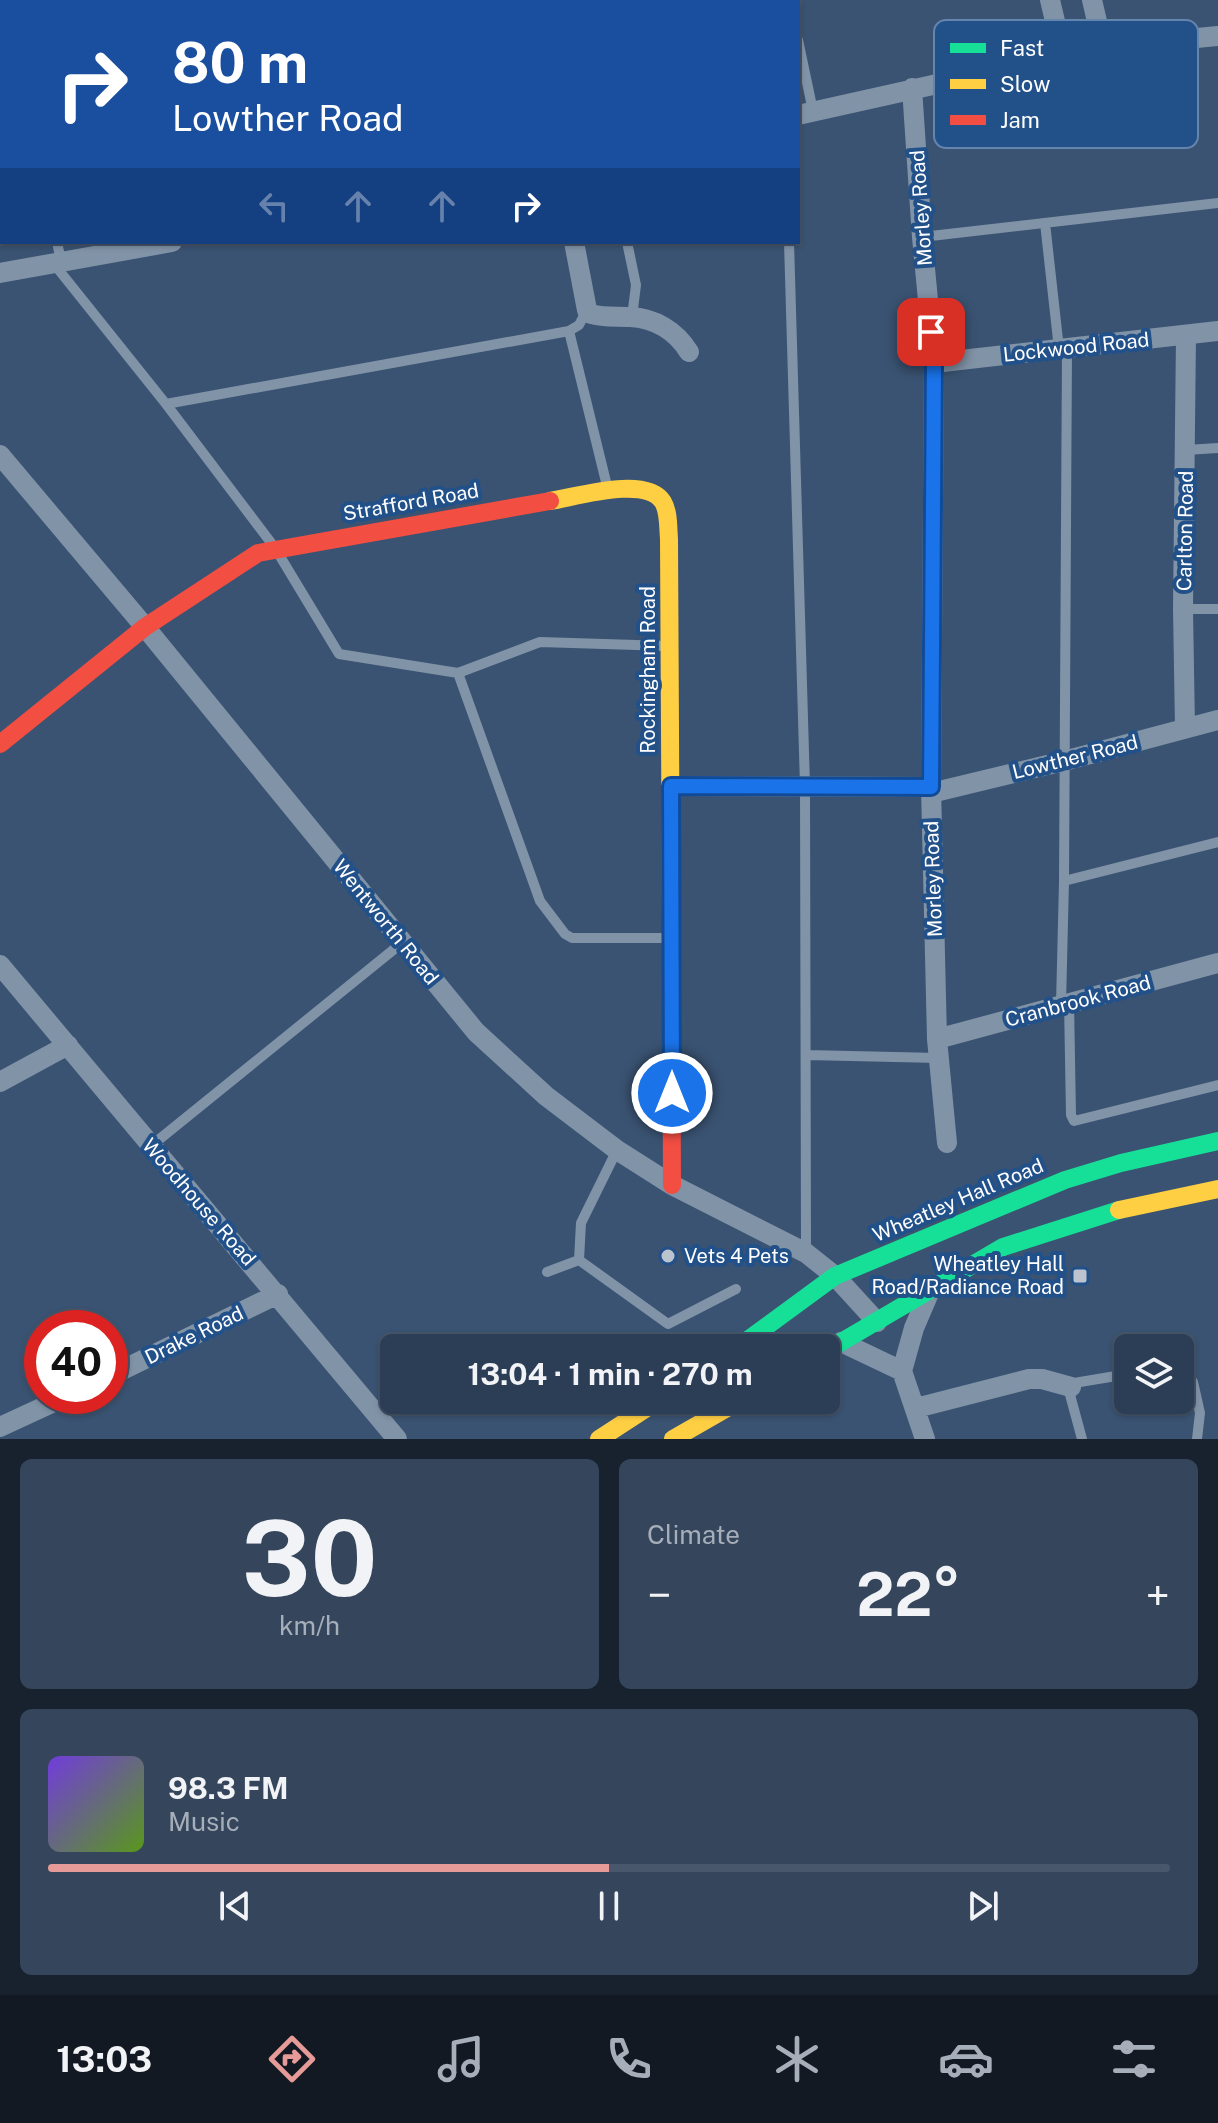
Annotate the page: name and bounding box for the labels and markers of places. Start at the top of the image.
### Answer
pin [897,298,965,366]
place label: Vets 4 Pets [684,1244,789,1268]
marker: Vets 4 Pets [659,1247,677,1265]
place label: Wheatley Hall Road/Radiance Road [871,1252,1064,1299]
marker: Wheatley Hall Road/Radiance Road [1071,1267,1089,1285]

